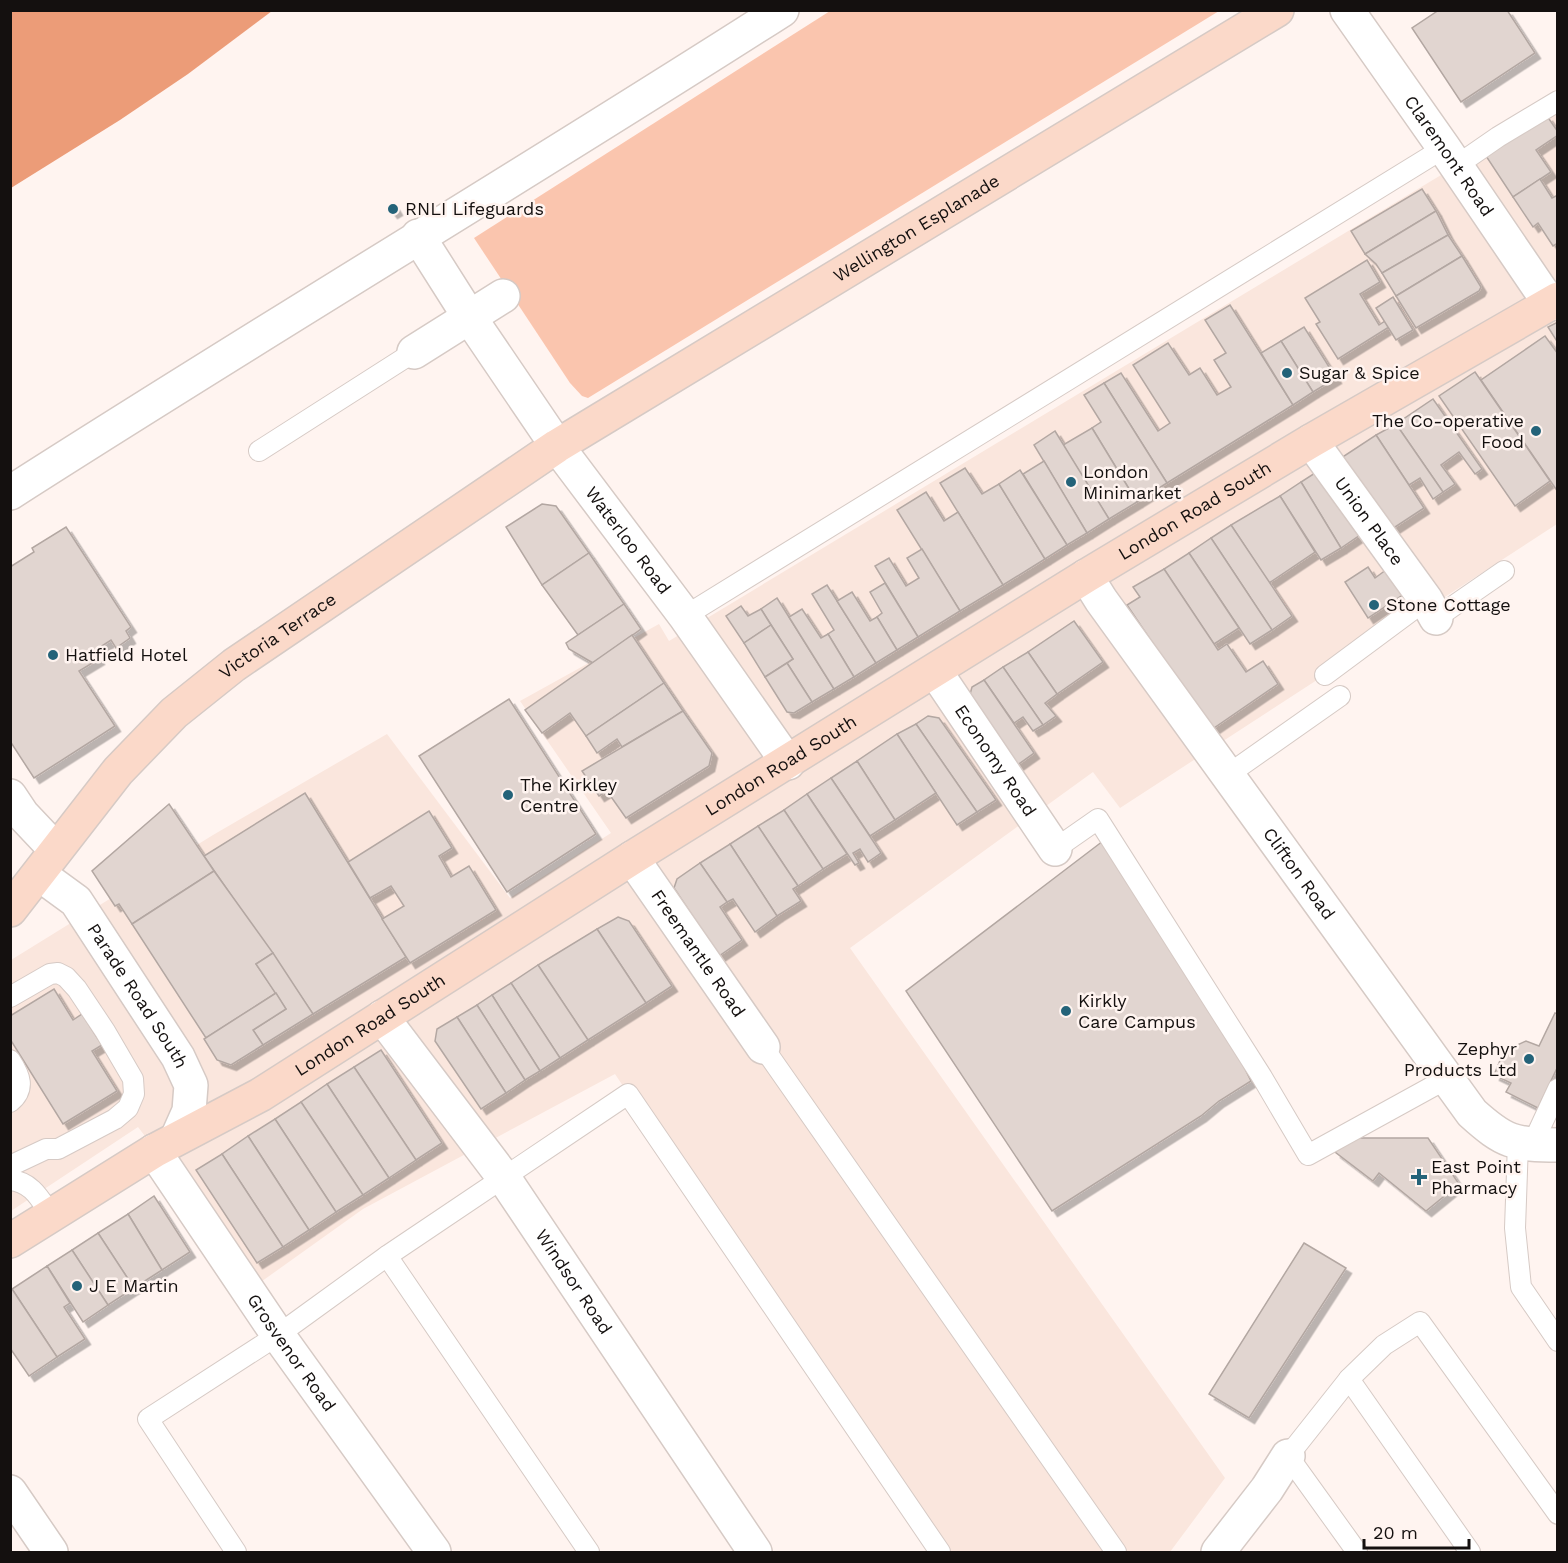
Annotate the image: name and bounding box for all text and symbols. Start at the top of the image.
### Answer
street label: Claremont Road [1400,91,1498,220]
street label: Wellington Esplanade [829,170,1003,286]
place label: RNLI Lifeguards [405,198,544,219]
marker: RNLI Lifeguards [386,202,400,216]
place label: Sugar & Spice [1299,362,1420,383]
marker: Sugar & Spice [1280,366,1294,380]
place label: The Co-operative Food [1372,410,1524,452]
marker: The Co-operative Food [1529,424,1543,438]
street label: London Road South [1114,457,1275,564]
place label: London Minimarket [1083,461,1182,503]
street label: Union Place [1330,473,1408,569]
marker: London Minimarket [1064,475,1078,489]
street label: Waterloo Road [581,482,676,598]
street label: Victoria Terrace [215,588,340,683]
place label: Stone Cottage [1386,594,1511,615]
marker: Stone Cottage [1367,598,1381,612]
place label: Hatfield Hotel [65,644,188,665]
marker: Hatfield Hotel [46,648,60,662]
street label: Economy Road [951,701,1041,820]
street label: London Road South [701,710,860,820]
place label: The Kirkley Centre [520,774,618,816]
marker: The Kirkley Centre [501,788,515,802]
street label: Clifton Road [1259,823,1340,923]
street label: Freemantle Road [647,885,750,1021]
street label: Parade Road South [83,919,193,1071]
street label: London Road South [291,969,449,1080]
place label: Kirkly Care Campus [1078,990,1196,1032]
marker: Kirkly Care Campus [1059,1004,1073,1018]
place label: Zephyr Products Ltd [1404,1038,1517,1080]
marker: Zephyr Products Ltd [1522,1052,1536,1066]
place label: East Point Pharmacy [1431,1156,1521,1198]
marker: East Point Pharmacy [1412,1170,1426,1184]
street label: Windsor Road [531,1225,617,1338]
place label: J E Martin [89,1275,179,1296]
marker: J E Martin [70,1279,84,1293]
street label: Grosvenor Road [243,1290,340,1415]
scale bar [1364,1512,1469,1550]
text: 20 m [1373,1522,1418,1543]

